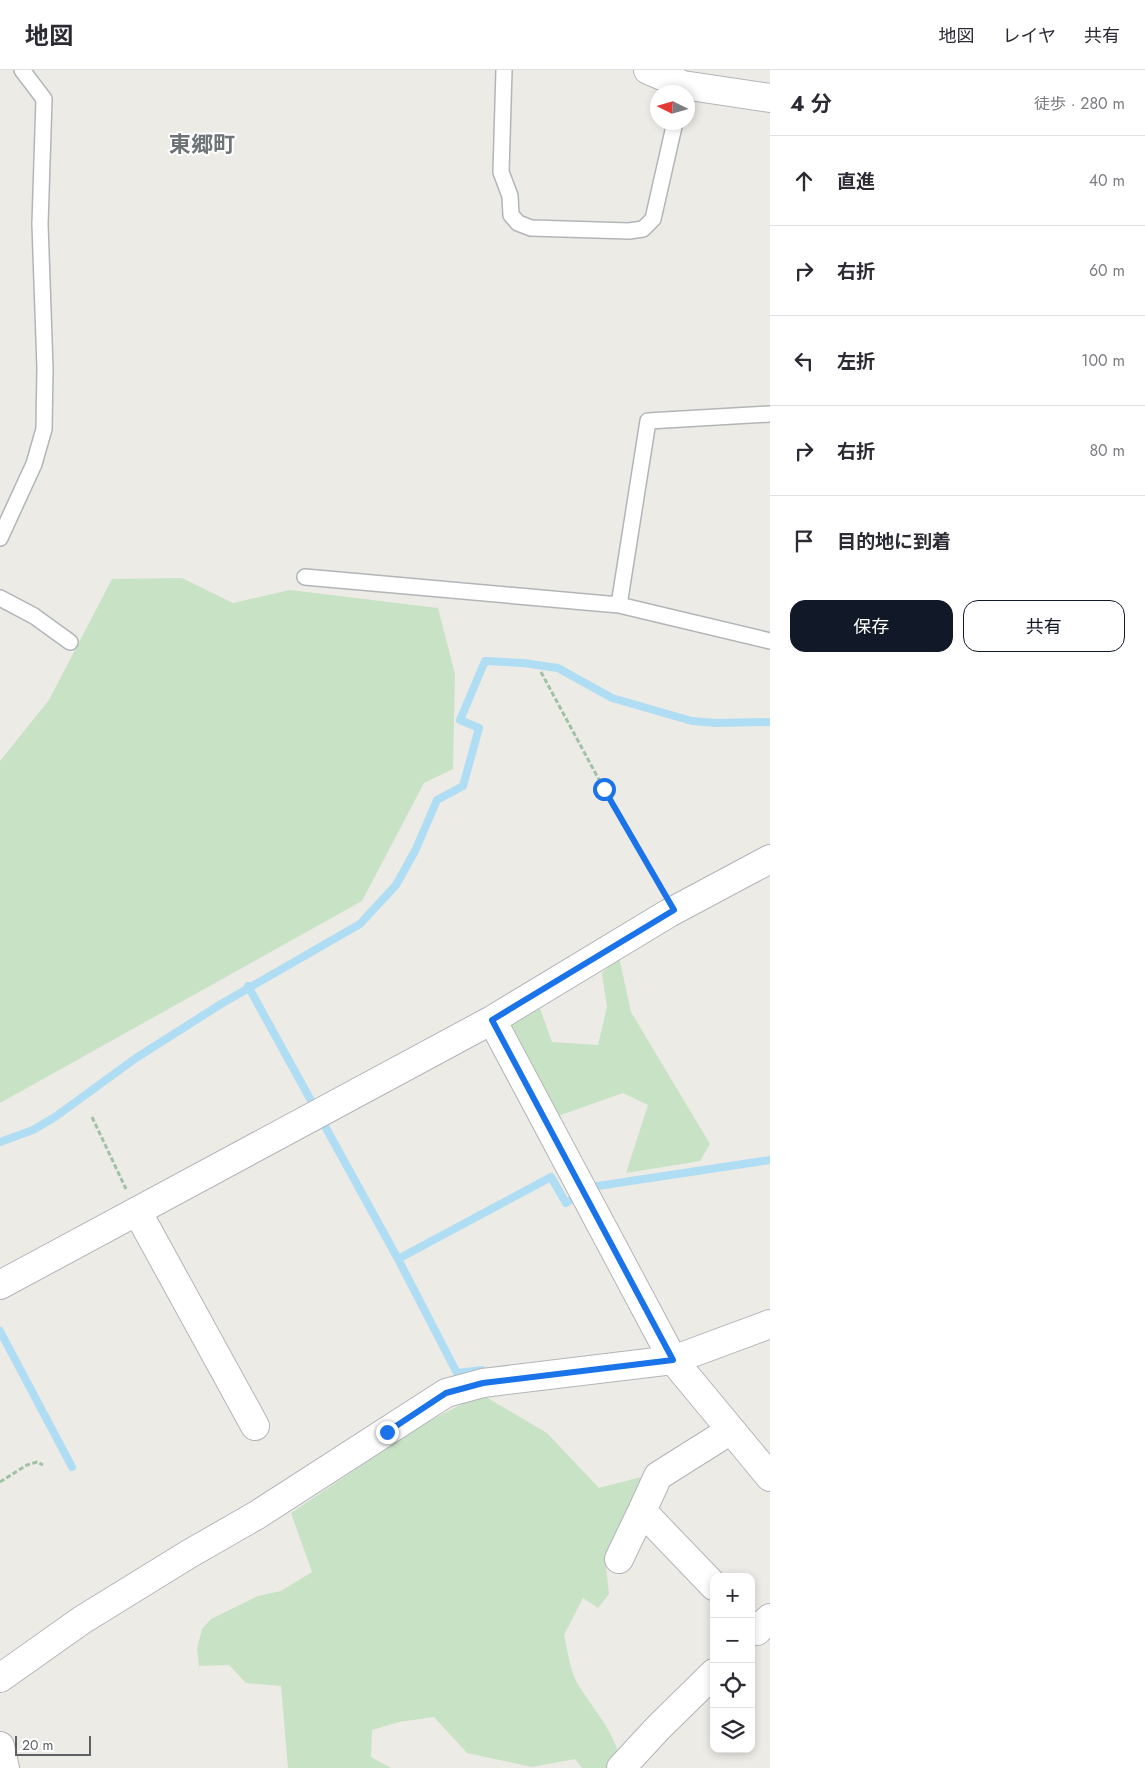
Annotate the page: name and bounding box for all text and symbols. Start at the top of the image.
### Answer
text: 地図 [25,18,73,53]
text: 地図 [939,23,975,49]
text: レイヤ [1003,23,1056,49]
text: 共有 [1084,23,1120,49]
north arrow [650,85,695,130]
text: 4 分 [790,89,832,119]
text: 徒歩 · 280 m [1034,92,1125,115]
district label: 東郷町 [169,128,235,160]
icon: ahead [790,167,818,195]
text: 直進 [837,168,875,195]
text: 40 m [1089,169,1125,192]
icon: right [790,257,818,285]
text: 右折 [837,258,875,285]
text: 60 m [1089,259,1125,282]
icon: left [790,347,818,375]
text: 左折 [837,348,875,375]
text: 100 m [1081,349,1125,372]
icon: right [790,437,818,465]
text: 右折 [837,438,875,465]
text: 80 m [1089,439,1125,462]
icon: arrive [790,527,818,555]
text: 目的地に到着 [837,528,951,555]
button: 保存 [790,600,953,652]
button: 共有 [963,600,1125,652]
route start [593,778,616,801]
route end [376,1421,399,1444]
map controls [710,1573,755,1753]
button: + [710,1573,755,1618]
button: − [710,1618,755,1663]
button: locate [710,1663,755,1708]
button: layers [710,1708,755,1753]
scale bar [15,1733,91,1756]
text: 20 m [22,1735,54,1755]

